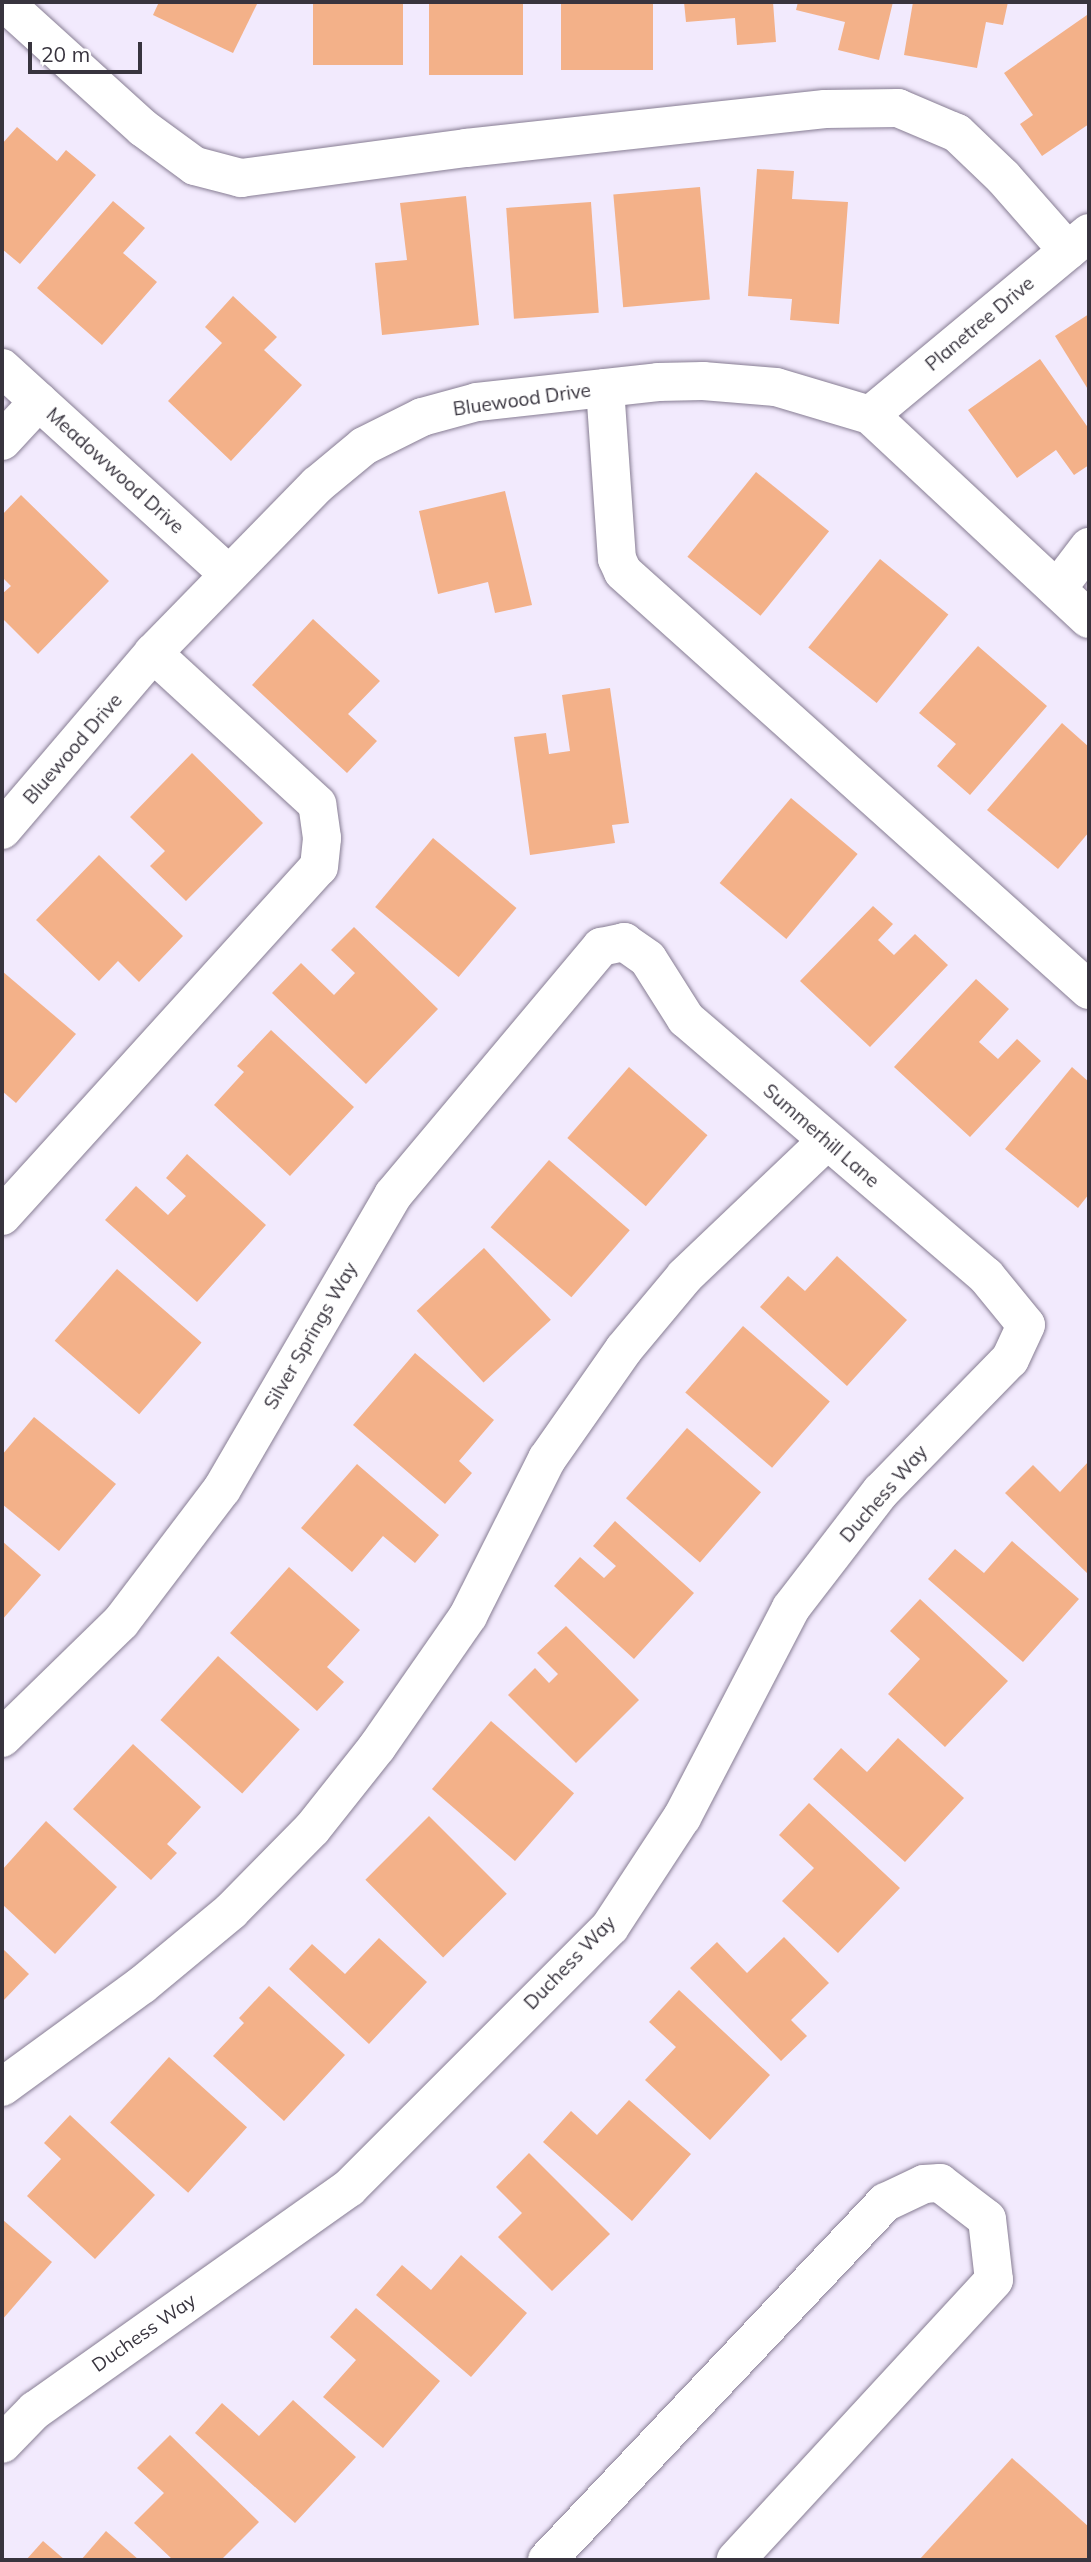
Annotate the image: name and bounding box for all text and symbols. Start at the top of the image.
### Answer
scale bar [32,28,145,72]
text: 20 m [41,41,90,67]
street label: Planetree Drive [921,272,1039,376]
street label: Bluewood Drive [452,379,592,421]
street label: Meadowwood Drive [42,403,188,539]
street label: Bluewood Drive [19,689,127,809]
street label: Summerhill Lane [758,1079,884,1193]
street label: Silver Springs Way [260,1258,362,1414]
street label: Duchess Way [836,1441,932,1547]
street label: Duchess Way [520,1911,620,2015]
street label: Duchess Way [88,2289,200,2377]

